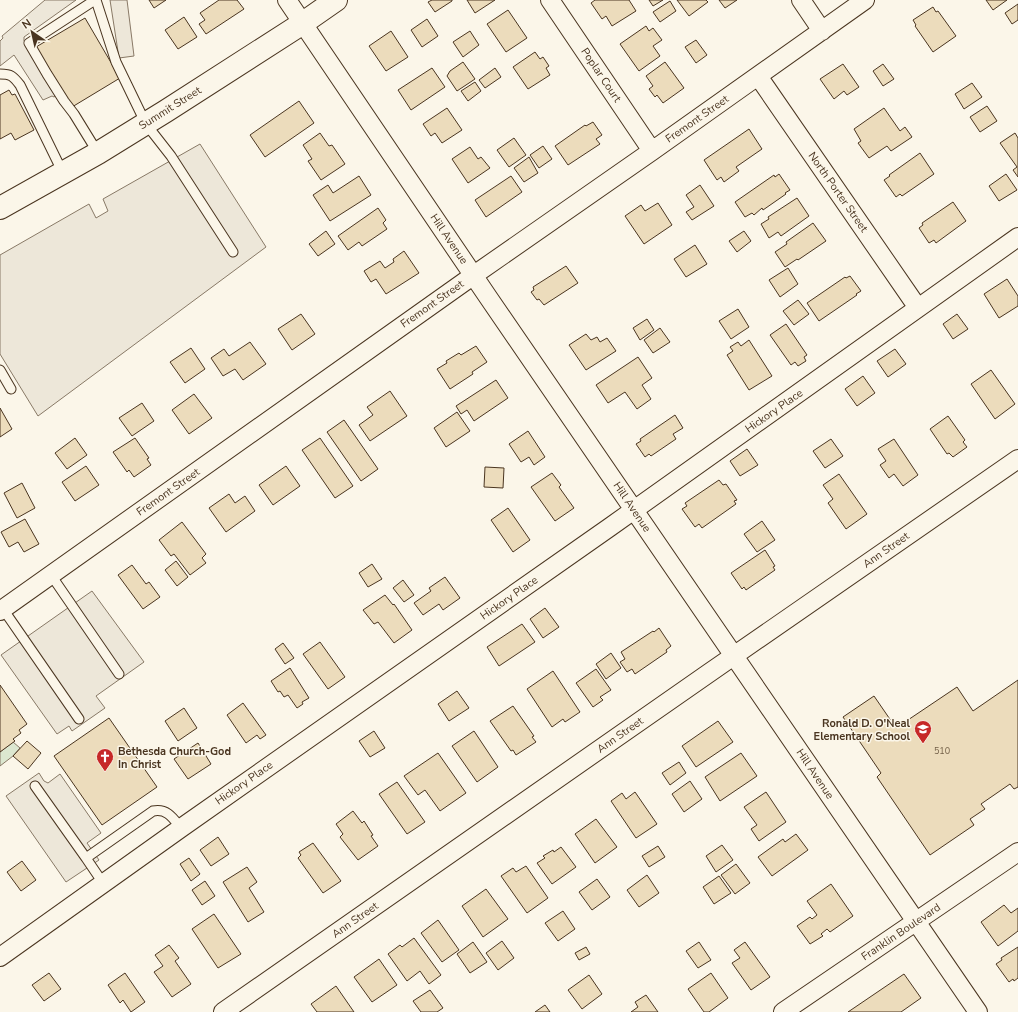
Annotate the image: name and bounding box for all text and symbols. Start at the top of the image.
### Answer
north arrow [12,12,52,52]
text: N [19,16,34,33]
street label: Poplar Court [577,45,625,105]
street label: Summit Street [136,83,204,133]
street label: Fremont Street [662,92,732,146]
street label: North Porter Street [805,149,871,235]
street label: Hill Avenue [427,211,471,267]
street label: Fremont Street [397,277,467,331]
street label: Hickory Place [742,386,806,436]
street label: Fremont Street [133,465,203,519]
street label: Hill Avenue [610,479,654,535]
street label: Ann Street [860,528,912,571]
street label: Hickory Place [477,573,541,623]
street label: Ann Street [594,713,646,756]
place label: Ronald D. O'Neal Elementary School [814,716,910,744]
school or university icon: Ronald D. O'Neal Elementary School [913,719,933,744]
place label: Bethesda Church-God In Christ [118,744,231,772]
house number: 510 [934,745,950,757]
street label: Hill Avenue [793,746,837,802]
church icon: Bethesda Church-God In Christ [95,747,115,772]
street label: Hickory Place [212,758,276,808]
street label: Ann Street [329,898,381,941]
street label: Franklin Boulevard [858,900,944,964]

